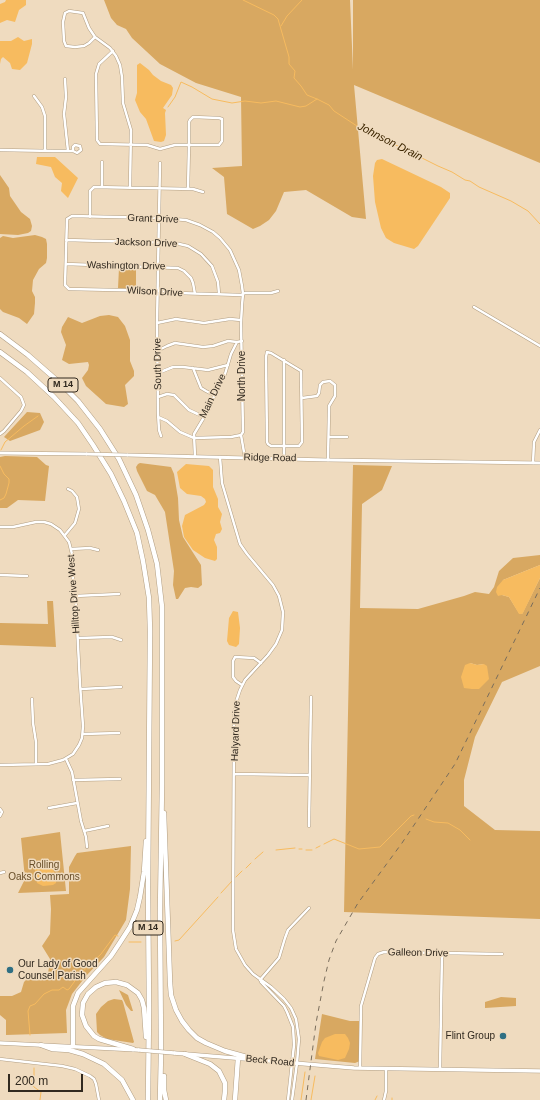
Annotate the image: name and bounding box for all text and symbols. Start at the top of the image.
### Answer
water label: Johnson Drain [355,120,425,164]
street label: Grant Drive [127,212,179,226]
street label: Jackson Drive [114,236,178,250]
street label: Washington Drive [87,259,165,273]
street label: Wilson Drive [127,285,183,299]
street label: South Drive [152,338,164,390]
street label: North Drive [236,351,248,401]
street label: Main Drive [197,372,229,420]
road number: M 14 [48,378,78,392]
street label: Ridge Road [243,452,297,464]
street label: Hilltop Drive West [65,554,83,634]
street label: Halyard Drive [229,701,243,761]
park label: Rolling Oaks Commons [8,859,80,882]
road number: M 14 [133,921,163,935]
street label: Galleon Drive [388,946,448,960]
place label: Our Lady of Good Counsel Parish [18,958,97,982]
marker: Our Lady of Good Counsel Parish [5,965,15,975]
place label: Flint Group [446,1030,495,1042]
marker: Flint Group [498,1031,508,1041]
street label: Beck Road [245,1053,295,1069]
scale bar [10,1066,85,1092]
text: 200 m [15,1074,48,1088]

